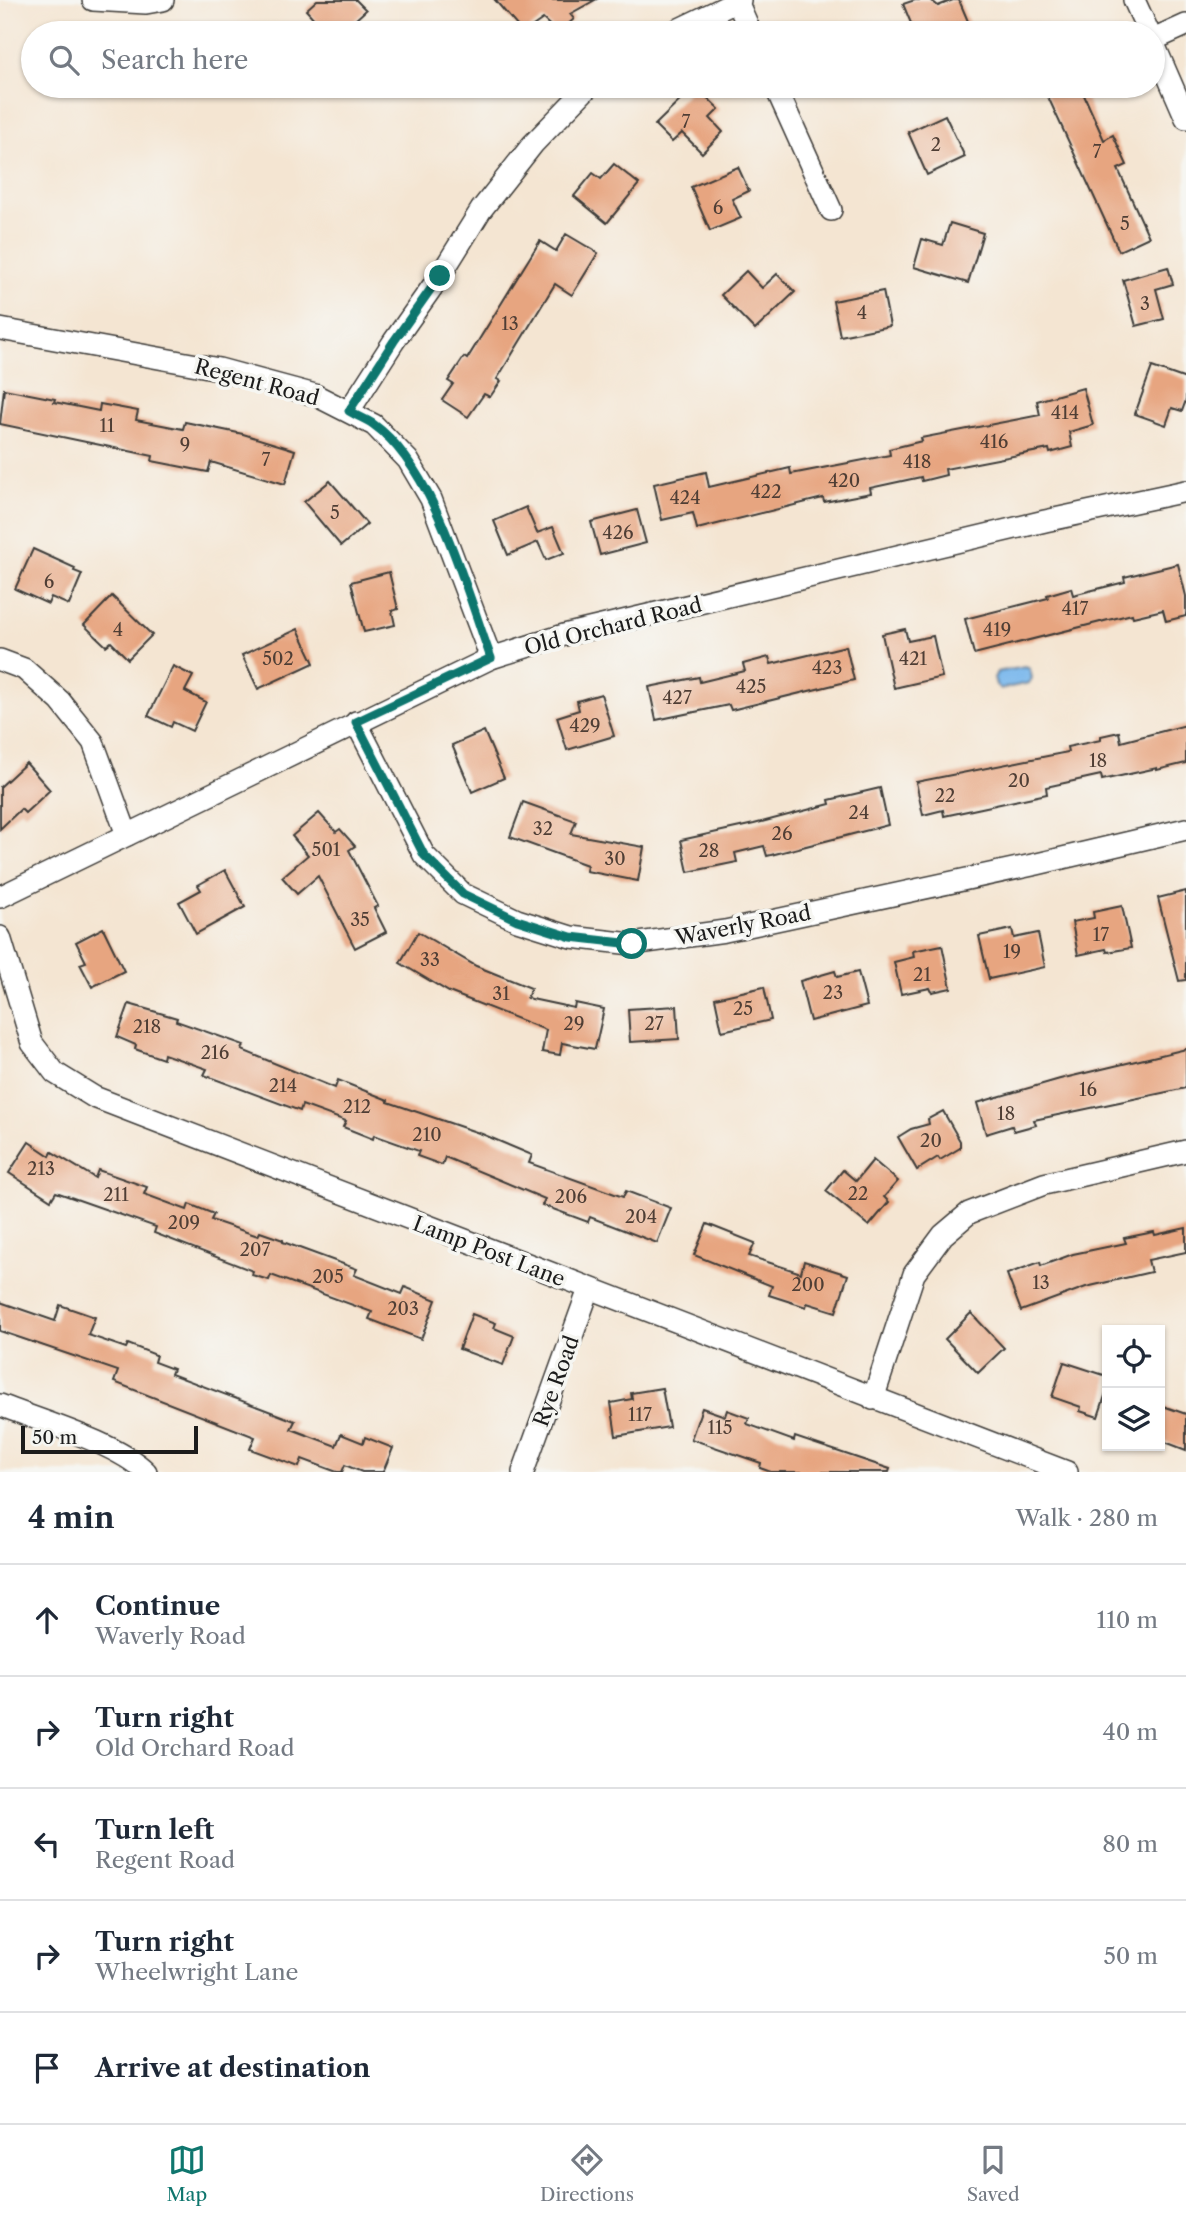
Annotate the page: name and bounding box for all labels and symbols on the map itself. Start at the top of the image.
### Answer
house number: 7 [682,111,691,133]
house number: 2 [931,134,941,156]
house number: 7 [1093,141,1102,163]
house number: 6 [713,197,723,219]
house number: 5 [1120,213,1130,235]
route end [424,260,455,291]
house number: 3 [1140,293,1150,315]
house number: 4 [857,302,867,324]
house number: 13 [501,313,519,335]
street label: Regent Road [192,353,322,411]
house number: 414 [1051,402,1079,424]
house number: 11 [99,415,115,437]
house number: 416 [980,431,1008,453]
house number: 9 [180,434,190,456]
house number: 7 [262,449,271,471]
house number: 418 [903,451,931,473]
house number: 420 [828,470,860,492]
house number: 422 [750,481,782,503]
house number: 424 [669,487,701,509]
house number: 5 [330,502,340,524]
house number: 426 [602,522,634,544]
house number: 6 [44,571,54,593]
street label: Old Orchard Road [522,592,705,660]
house number: 417 [1062,598,1089,620]
house number: 4 [113,619,123,641]
house number: 419 [983,619,1011,641]
house number: 502 [262,648,294,670]
house number: 421 [899,648,928,670]
house number: 423 [812,657,842,679]
house number: 425 [736,676,766,698]
house number: 427 [662,687,692,709]
house number: 429 [569,715,601,737]
house number: 18 [1089,750,1107,772]
house number: 20 [1008,770,1030,792]
house number: 22 [935,785,955,807]
house number: 24 [849,802,869,824]
house number: 32 [533,818,553,840]
house number: 26 [772,823,792,845]
house number: 501 [312,839,341,861]
house number: 28 [698,840,720,862]
house number: 30 [604,848,626,870]
street label: Waverly Road [672,900,813,951]
house number: 35 [350,909,370,931]
house number: 17 [1093,924,1109,946]
route start [616,928,647,959]
house number: 19 [1003,941,1021,963]
house number: 33 [420,949,440,971]
house number: 21 [913,964,931,986]
house number: 23 [823,982,843,1004]
house number: 31 [492,983,510,1005]
house number: 25 [733,998,753,1020]
house number: 29 [564,1013,584,1035]
house number: 27 [644,1013,664,1035]
house number: 218 [133,1016,161,1038]
house number: 216 [201,1042,229,1064]
house number: 214 [269,1075,297,1097]
house number: 16 [1079,1079,1097,1101]
house number: 212 [343,1096,371,1118]
house number: 18 [997,1103,1015,1125]
house number: 210 [412,1124,442,1146]
house number: 20 [920,1130,942,1152]
house number: 213 [27,1158,55,1180]
house number: 22 [848,1183,868,1205]
house number: 211 [103,1184,129,1206]
house number: 206 [555,1186,587,1208]
house number: 204 [625,1206,657,1228]
street label: Lamp Post Lane [409,1210,569,1292]
house number: 209 [168,1212,200,1234]
house number: 207 [240,1239,270,1261]
house number: 205 [312,1266,344,1288]
house number: 13 [1032,1272,1050,1294]
house number: 200 [791,1274,825,1296]
house number: 203 [387,1298,419,1320]
street label: Rye Road [528,1332,584,1430]
house number: 117 [628,1404,652,1426]
house number: 115 [708,1417,732,1439]
scale bar [21,1423,198,1455]

